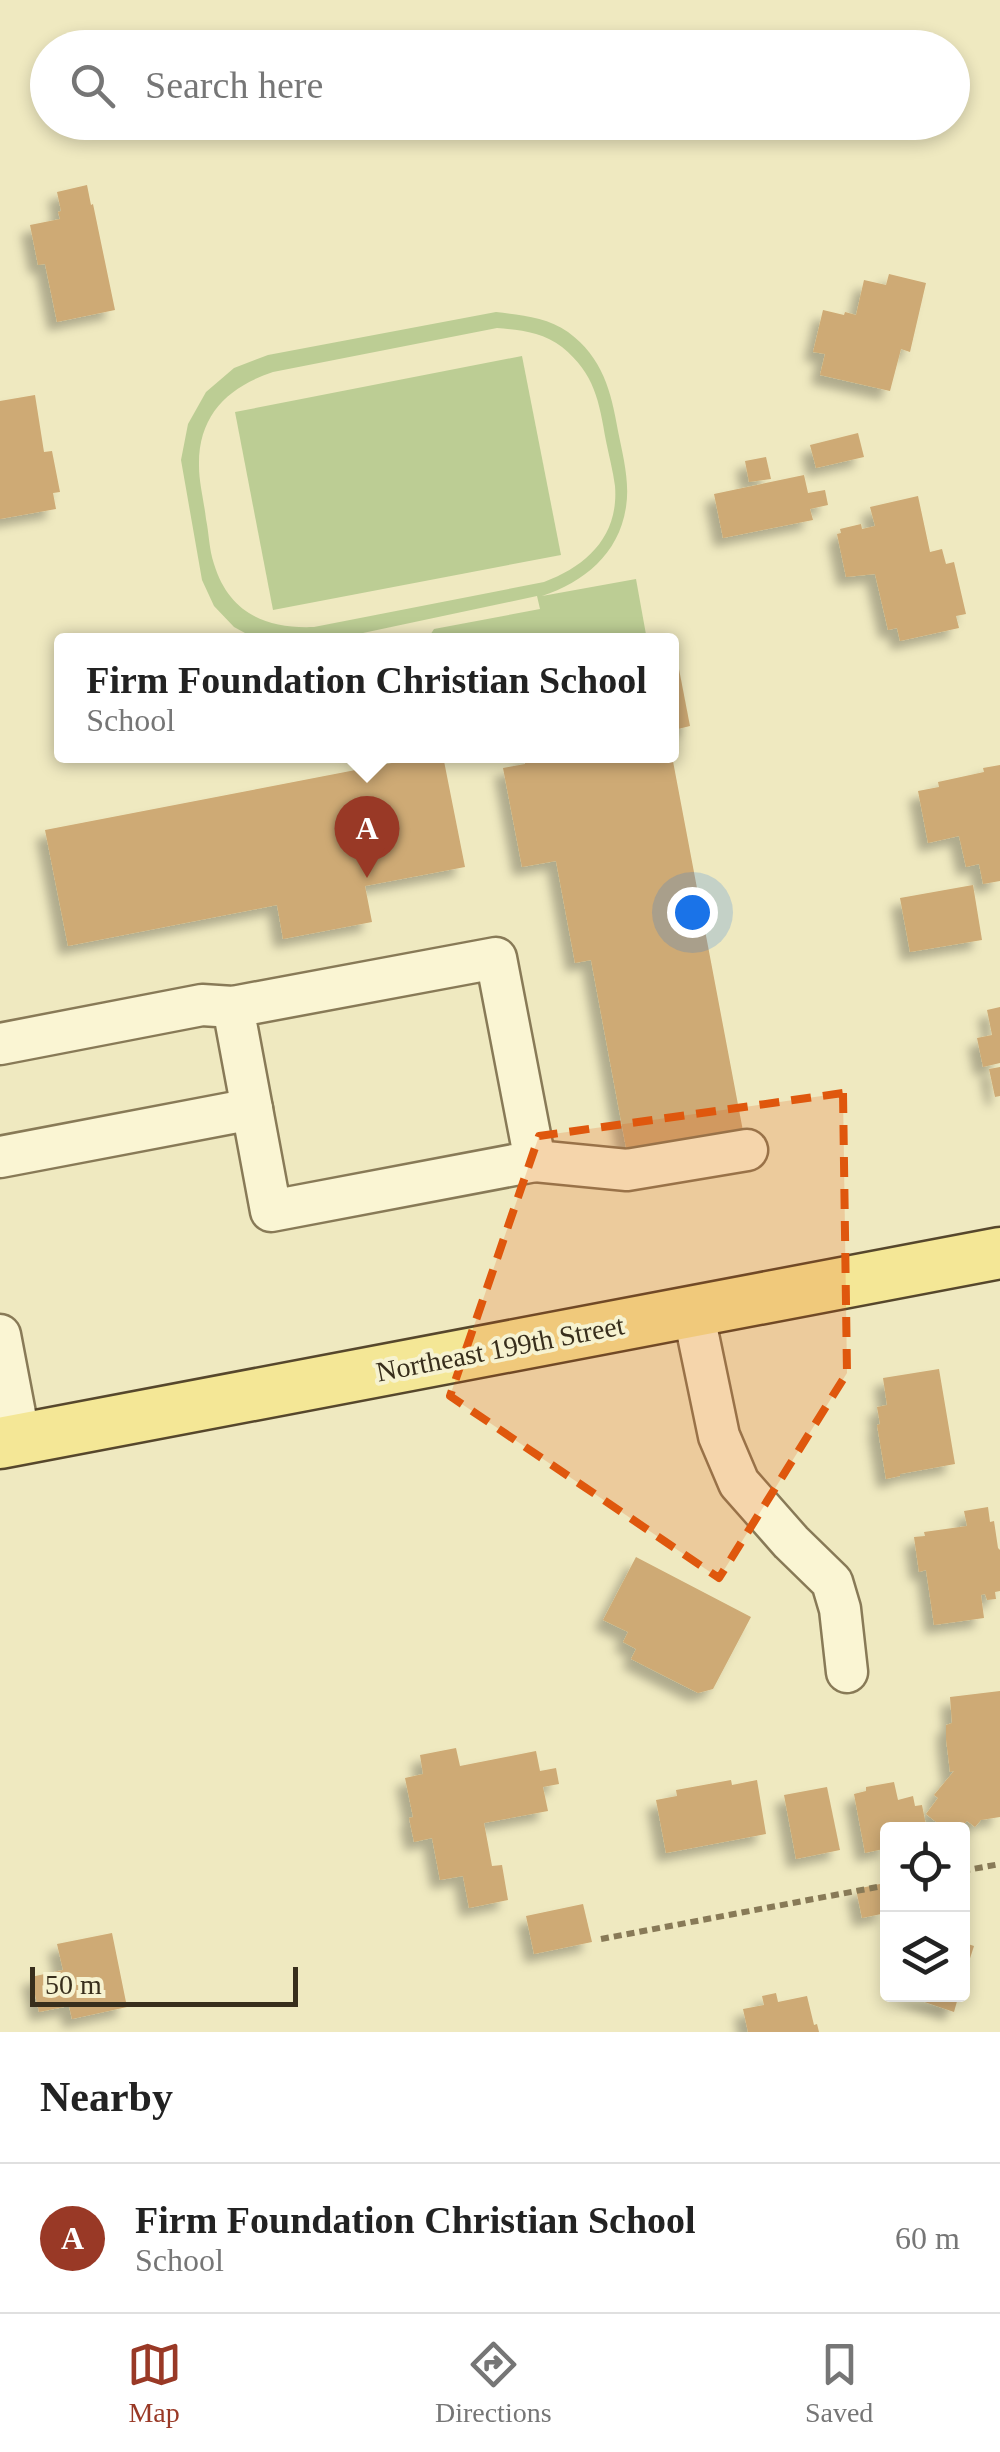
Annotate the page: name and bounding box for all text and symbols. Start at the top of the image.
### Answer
search box [30,30,970,140]
icon: search [65,58,120,113]
text: Search here [145,64,323,106]
popup [54,633,679,763]
text: Firm Foundation Christian School [86,659,647,701]
text: School [86,702,175,738]
pin: A [334,796,400,878]
your location [667,887,718,938]
street label: Northeast 199th Street [373,1309,627,1388]
map controls [880,1822,970,2002]
button: locate [880,1822,970,1912]
button: layers [880,1912,970,2002]
scale bar [30,1962,298,2006]
text: 50 m [45,1969,102,2000]
text: Nearby [40,2074,173,2120]
text: Firm Foundation Christian School [135,2199,696,2241]
text: A [61,2220,84,2256]
text: 60 m [895,2220,960,2256]
text: School [135,2242,224,2278]
tab: Map [127,2337,182,2429]
tab: Directions [435,2337,552,2429]
tab: Saved [805,2337,873,2429]

